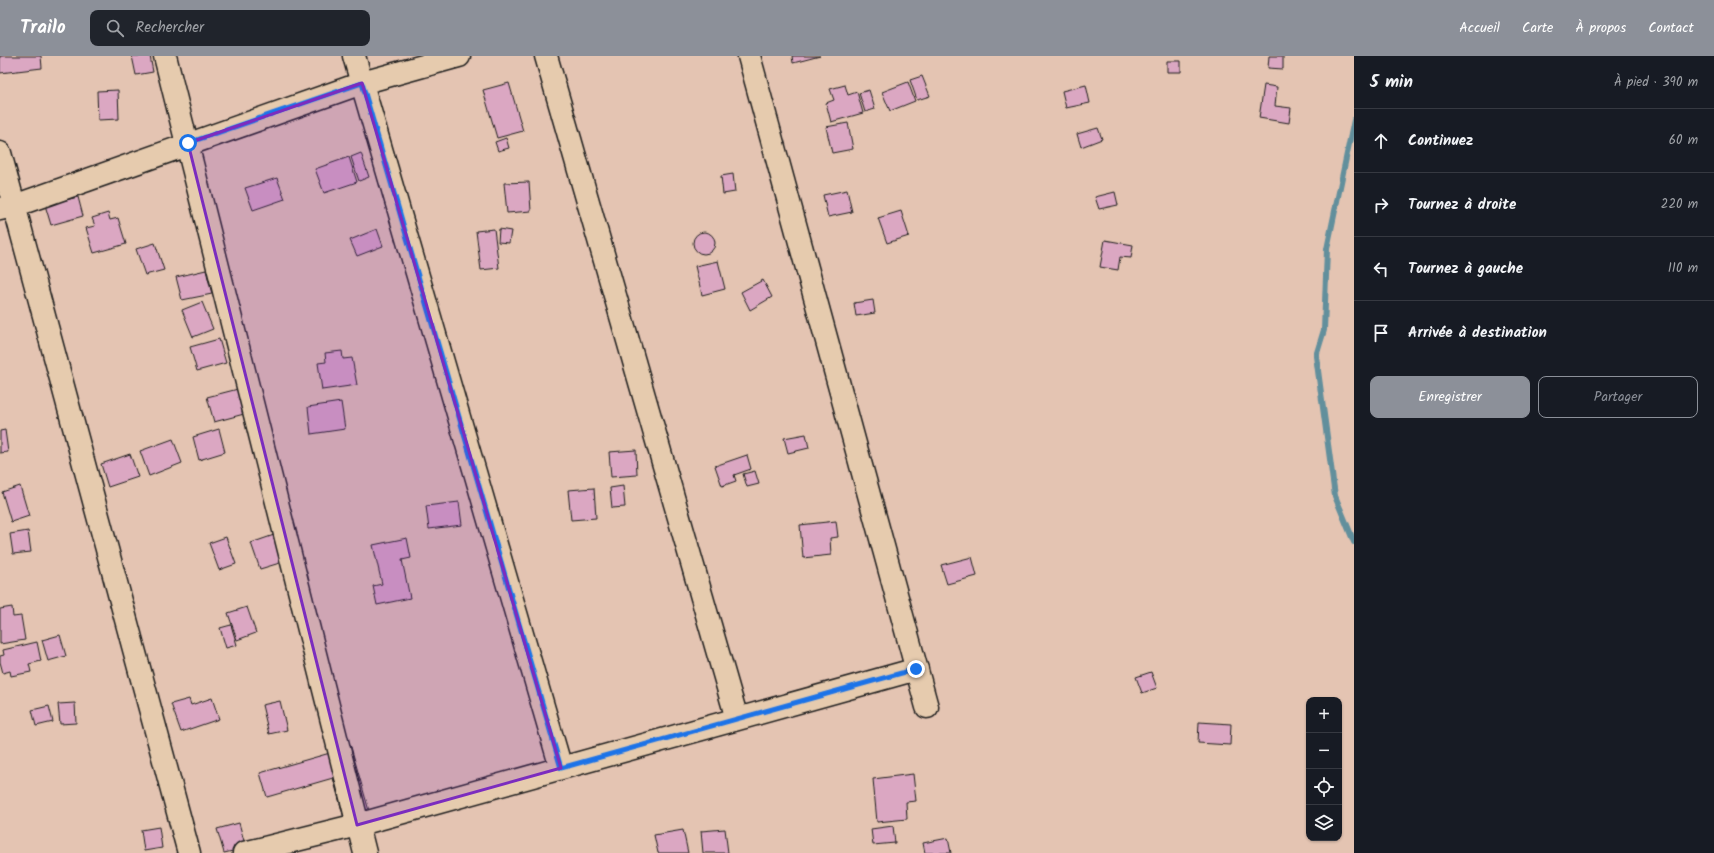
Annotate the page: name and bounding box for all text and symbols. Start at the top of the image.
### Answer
search box [90,10,370,46]
text: Trailo [20,13,66,43]
text: Rechercher [136,16,204,40]
icon: search [104,17,126,39]
text: Accueil [1459,17,1500,39]
text: Carte [1522,17,1553,39]
text: À propos [1575,17,1626,39]
text: Contact [1648,17,1694,39]
text: 5 min [1370,69,1413,96]
text: À pied · 390 m [1614,72,1698,93]
text: Continuez [1408,129,1473,153]
icon: ahead [1370,130,1392,152]
text: 60 m [1669,130,1698,151]
route start [179,134,197,152]
text: Tournez à droite [1408,193,1516,217]
icon: right [1370,194,1392,216]
text: 220 m [1661,194,1698,215]
text: Tournez à gauche [1408,257,1523,281]
icon: left [1370,258,1392,280]
text: 110 m [1668,258,1698,279]
text: Arrivée à destination [1408,321,1547,345]
icon: arrive [1370,322,1392,344]
button: Enregistrer [1370,376,1530,418]
button: Partager [1538,376,1698,418]
route end [907,660,925,678]
map controls [1306,697,1342,841]
button: + [1306,697,1342,733]
button: − [1306,733,1342,769]
button: locate [1306,769,1342,805]
button: layers [1306,805,1342,841]

